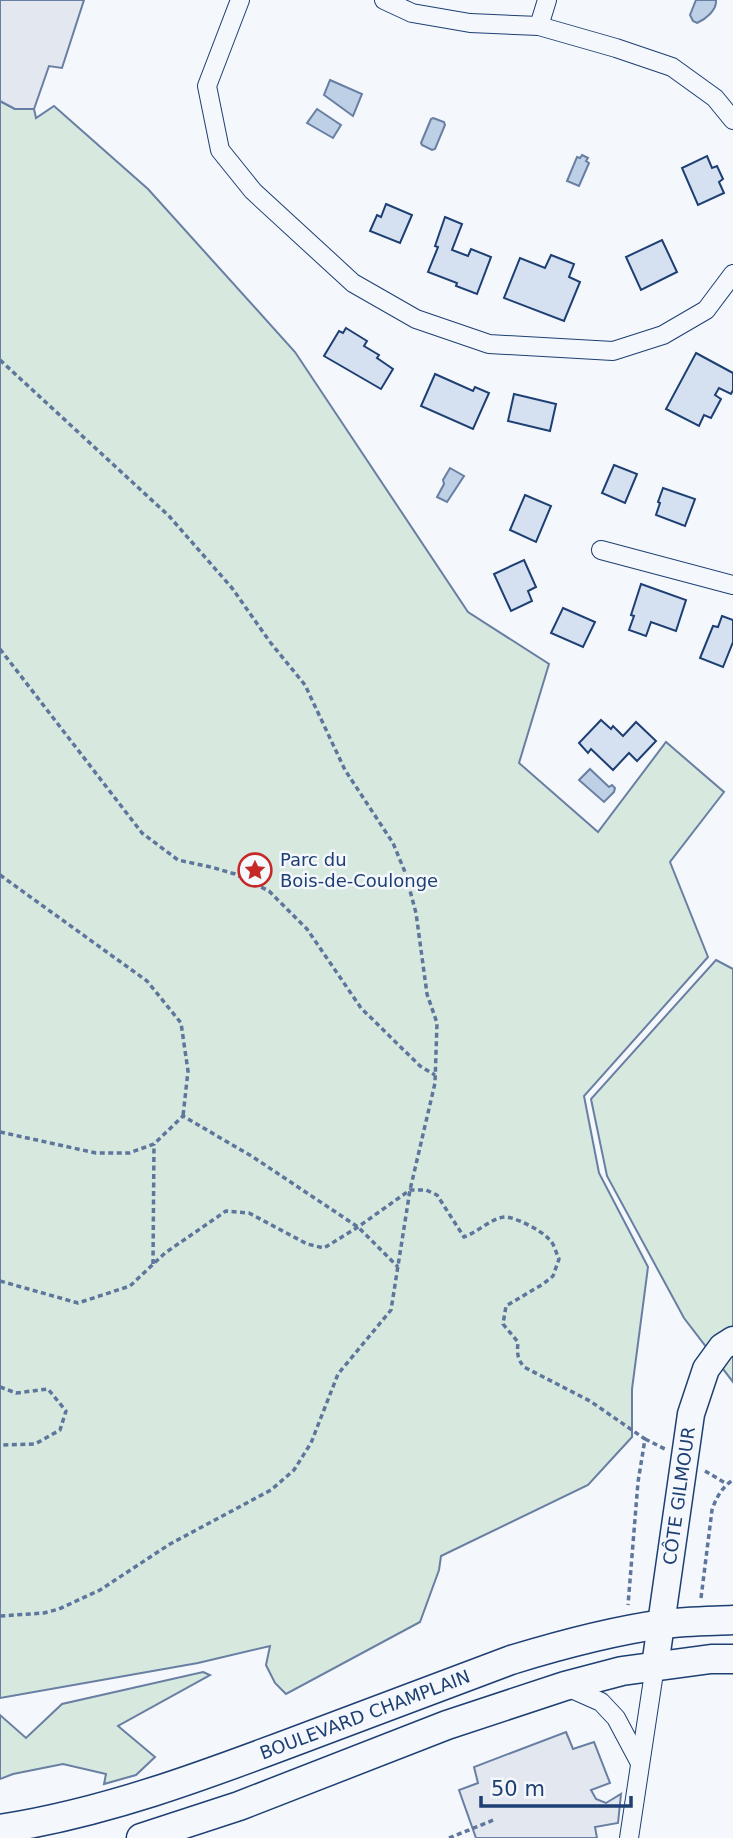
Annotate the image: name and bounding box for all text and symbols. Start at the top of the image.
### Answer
place label: Parc du Bois-de-Coulonge [280,849,438,891]
place icon: Parc du Bois-de-Coulonge [236,851,274,889]
street label: CÔTE GILMOUR [659,1425,699,1566]
street label: BOULEVARD CHAMPLAIN [257,1665,473,1764]
scale bar [481,1764,632,1808]
text: 50 m [491,1777,545,1801]

